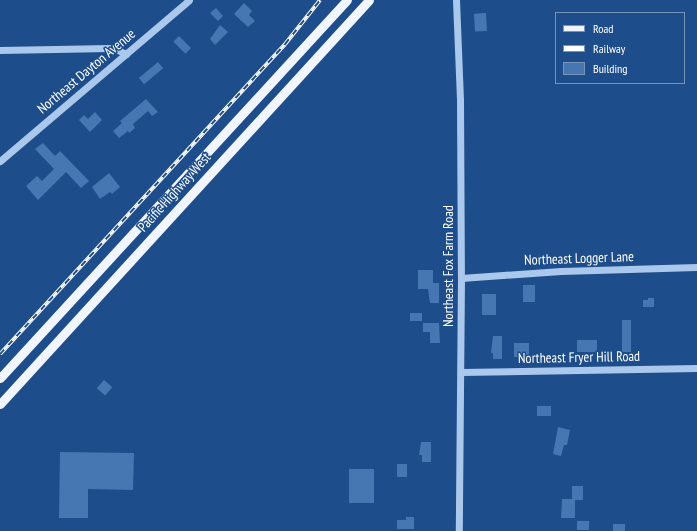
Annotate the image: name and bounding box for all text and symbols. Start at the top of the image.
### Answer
legend [555,12,685,84]
text: Road [593,21,613,36]
street label: Northeast Dayton Avenue [33,25,139,117]
text: Railway [593,41,625,56]
text: Building [593,61,628,76]
street label: Pacific Highway West [134,149,214,235]
street label: Northeast Fox Farm Road [440,205,456,327]
street label: Northeast Logger Lane [524,248,634,268]
street label: Northeast Fryer Hill Road [518,348,640,366]

